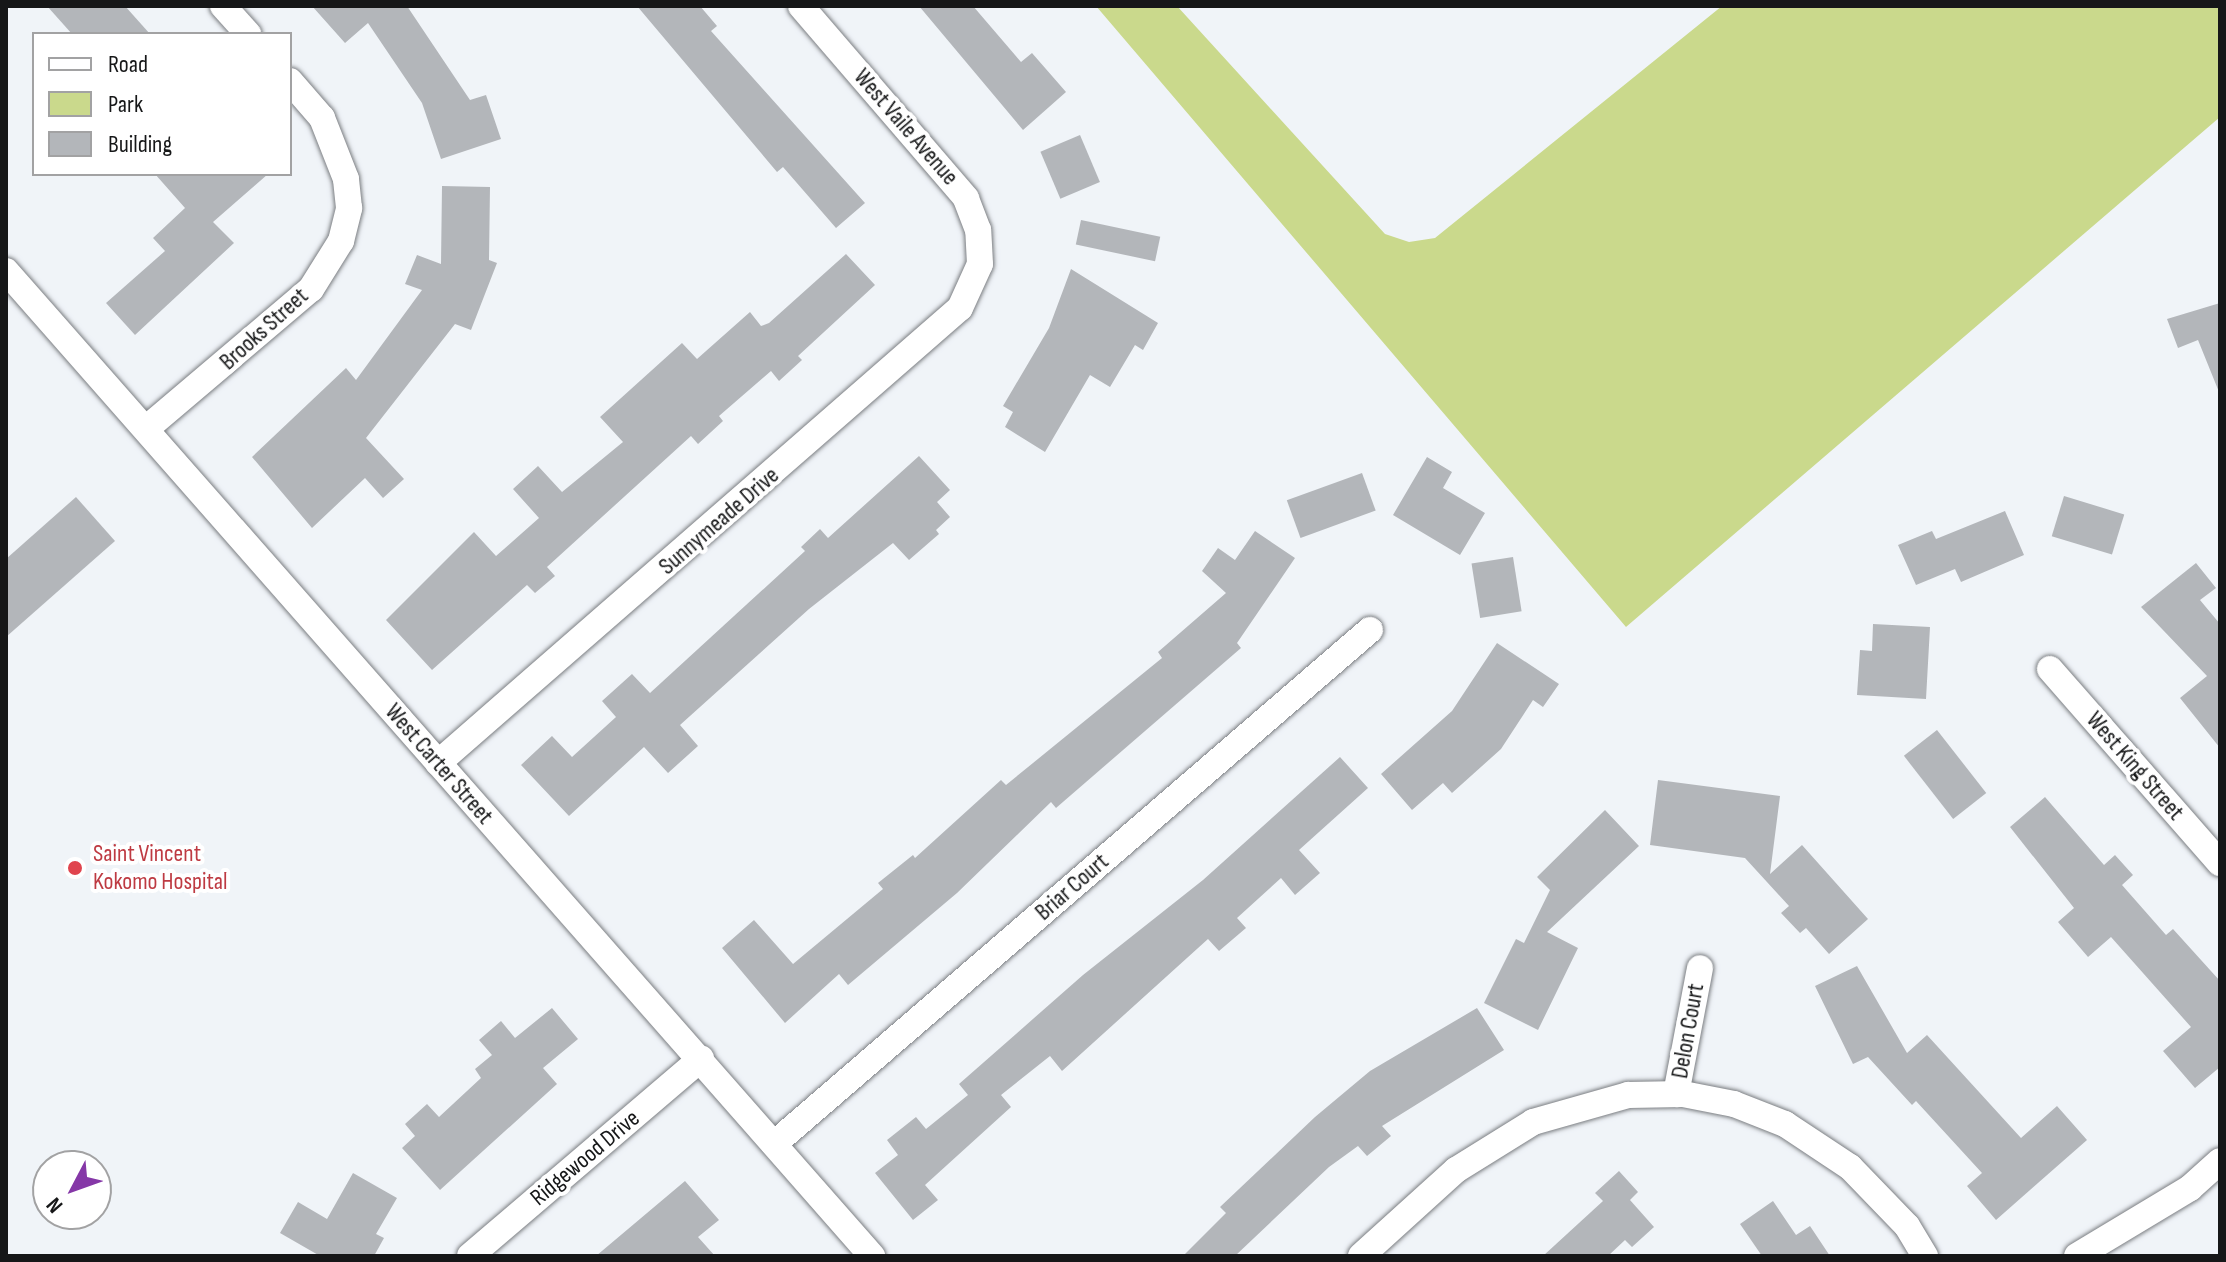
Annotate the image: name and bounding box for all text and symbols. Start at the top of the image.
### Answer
legend [32,32,292,176]
text: Road [108,50,148,79]
street label: West Vaile Avenue [848,63,964,191]
text: Park [108,90,143,119]
text: Building [108,130,172,159]
street label: Brooks Street [214,282,314,376]
street label: Sunnymeade Drive [653,461,785,581]
street label: West Carter Street [379,698,499,830]
street label: West King Street [2080,706,2190,826]
place label: Saint Vincent Kokomo Hospital [93,840,227,896]
street label: Briar Court [1029,847,1115,927]
marker: Saint Vincent Kokomo Hospital [64,857,86,879]
street label: Delon Court [1665,981,1711,1081]
street label: Ridgewood Drive [525,1104,645,1212]
north arrow [32,1150,112,1230]
text: N [41,1191,69,1218]

